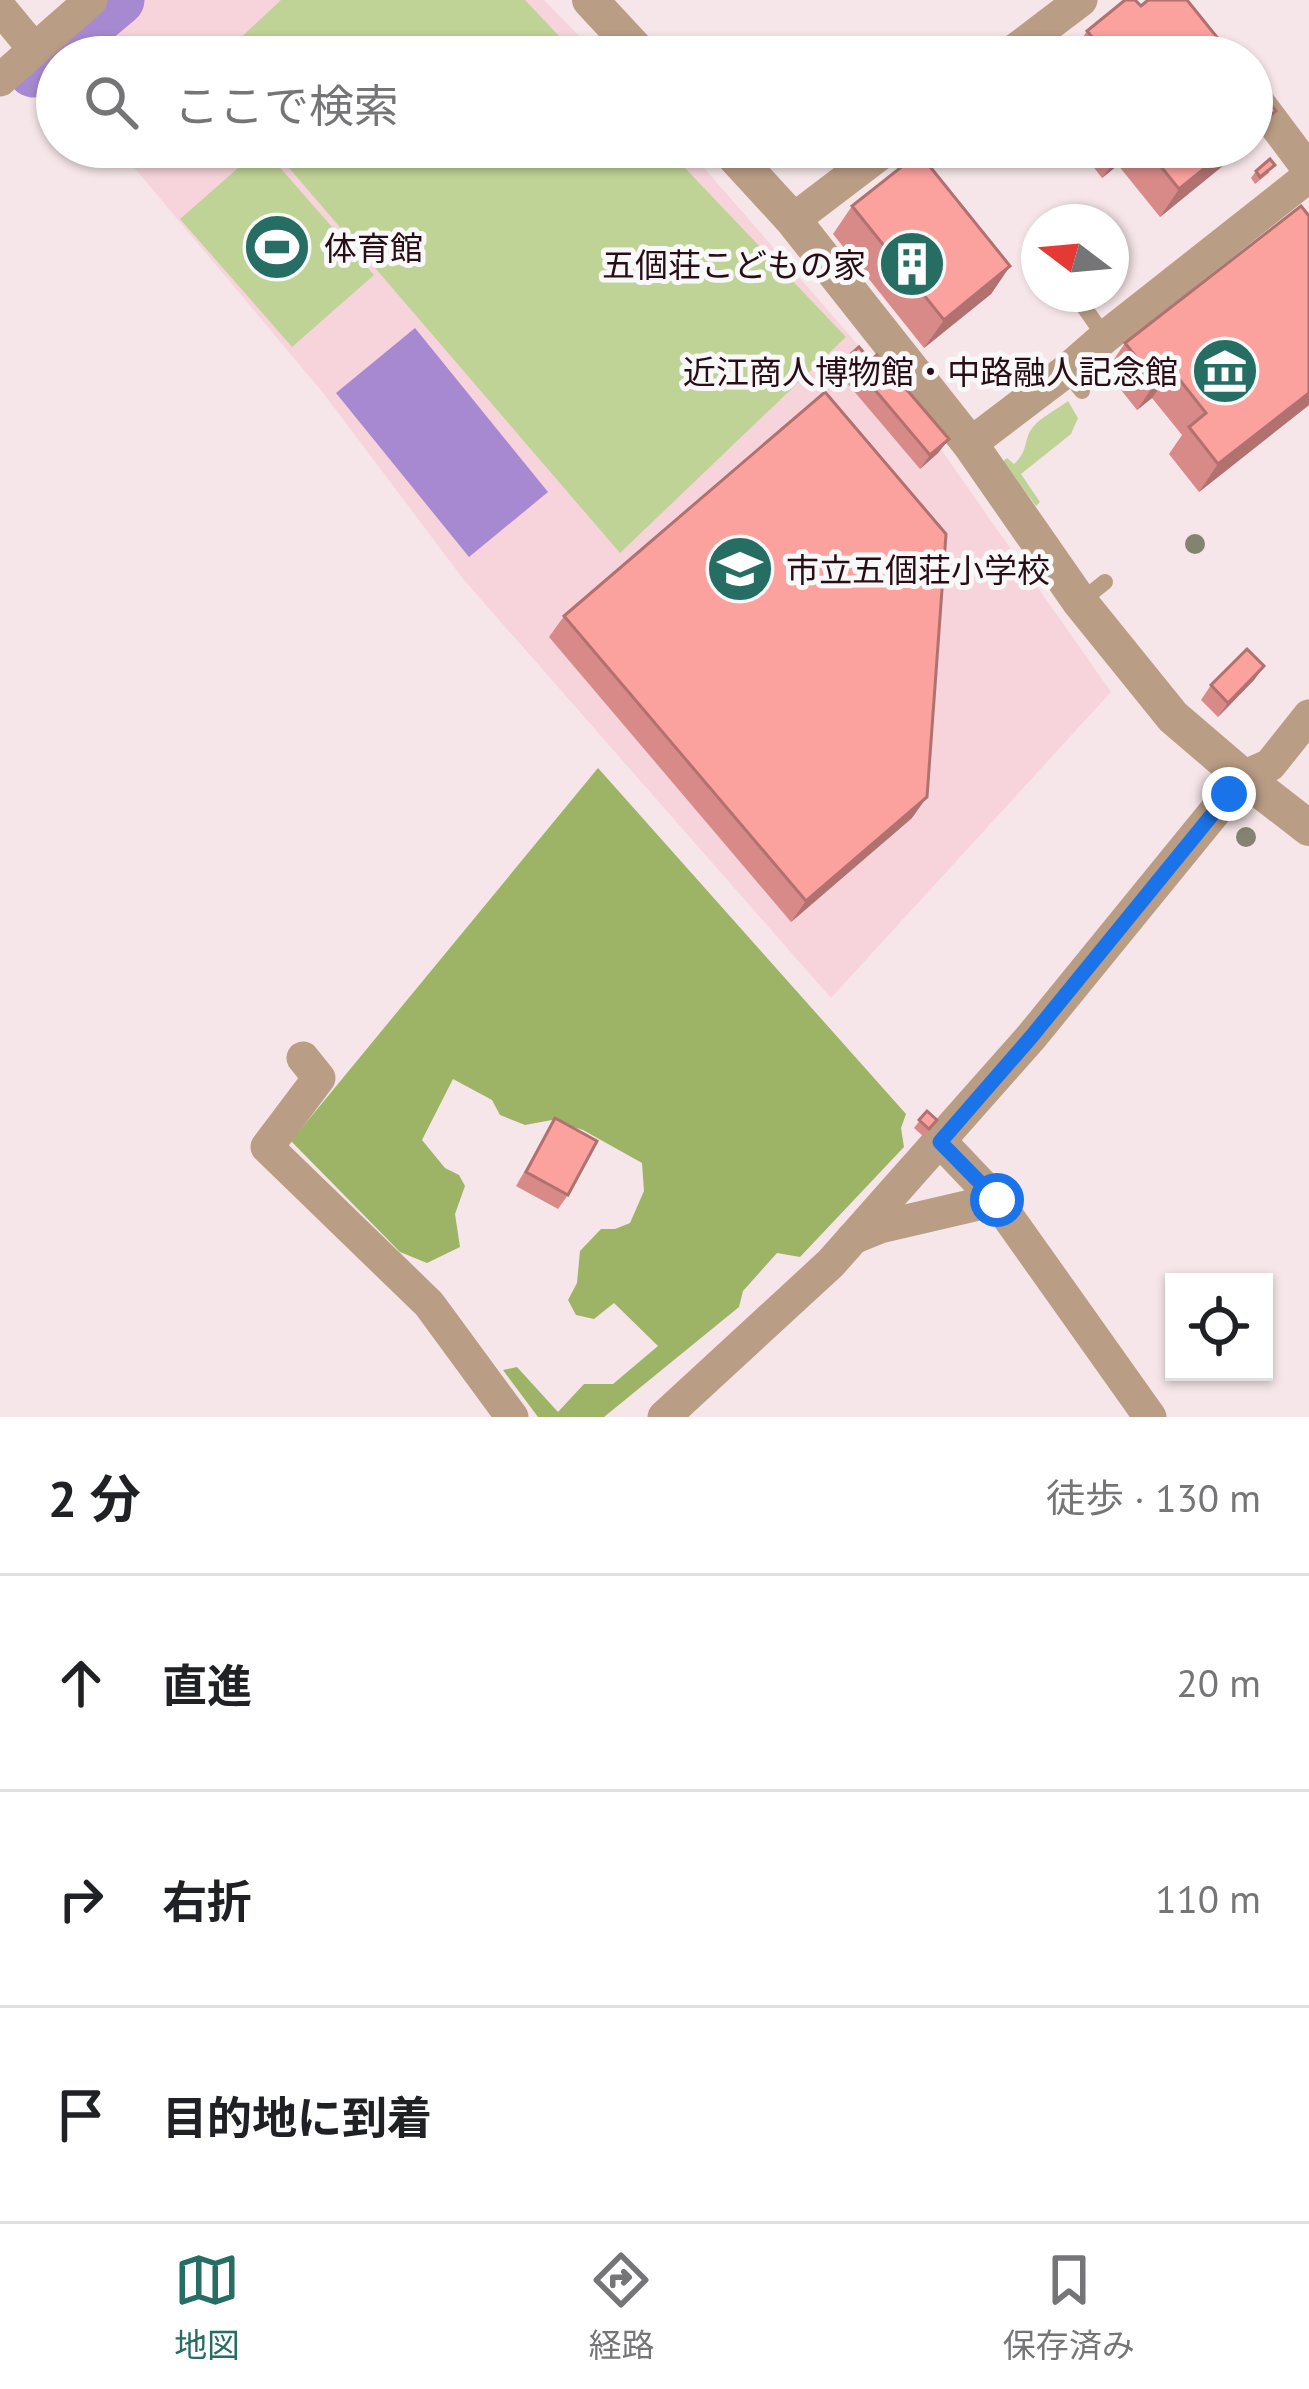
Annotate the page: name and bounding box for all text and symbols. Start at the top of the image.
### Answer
search box [36,36,1273,168]
icon: search [78,69,144,135]
text: ここで検索 [174,76,399,134]
north arrow [1021,204,1129,312]
sports icon: 体育館 [242,212,312,282]
place label: 体育館 [324,226,423,269]
building icon: 五個荘こどもの家 [877,229,947,299]
place label: 五個荘こどもの家 [602,243,866,286]
museum icon: 近江商人博物館・中路融人記念館 [1190,336,1260,406]
place label: 近江商人博物館・中路融人記念館 [683,350,1178,393]
school or university icon: 市立五個荘小学校 [705,534,775,604]
place label: 市立五個荘小学校 [786,548,1050,591]
route end [1202,767,1256,821]
route start [970,1173,1024,1227]
map controls [1165,1273,1273,1381]
button: locate [1165,1273,1273,1381]
text: 2 分 [48,1465,141,1531]
text: 徒歩 · 130 m [1046,1472,1261,1523]
icon: ahead [48,1650,114,1716]
text: 直進 [162,1656,252,1714]
text: 20 m [1176,1657,1261,1708]
icon: right [48,1866,114,1932]
text: 右折 [162,1872,252,1930]
text: 110 m [1155,1873,1261,1924]
icon: arrive [48,2082,114,2148]
text: 目的地に到着 [162,2088,432,2146]
tab: 地図 [174,2247,240,2367]
tab: 経路 [588,2247,654,2367]
tab: 保存済み [1003,2247,1135,2367]

